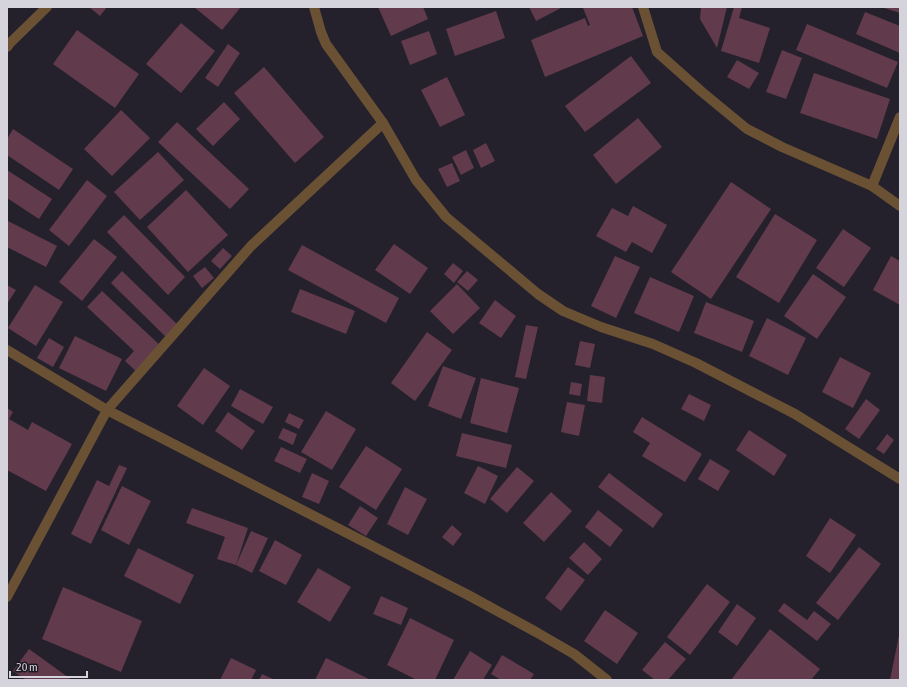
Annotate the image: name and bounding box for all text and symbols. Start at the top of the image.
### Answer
scale bar [10,653,87,679]
text: 20 m [16,660,38,674]

